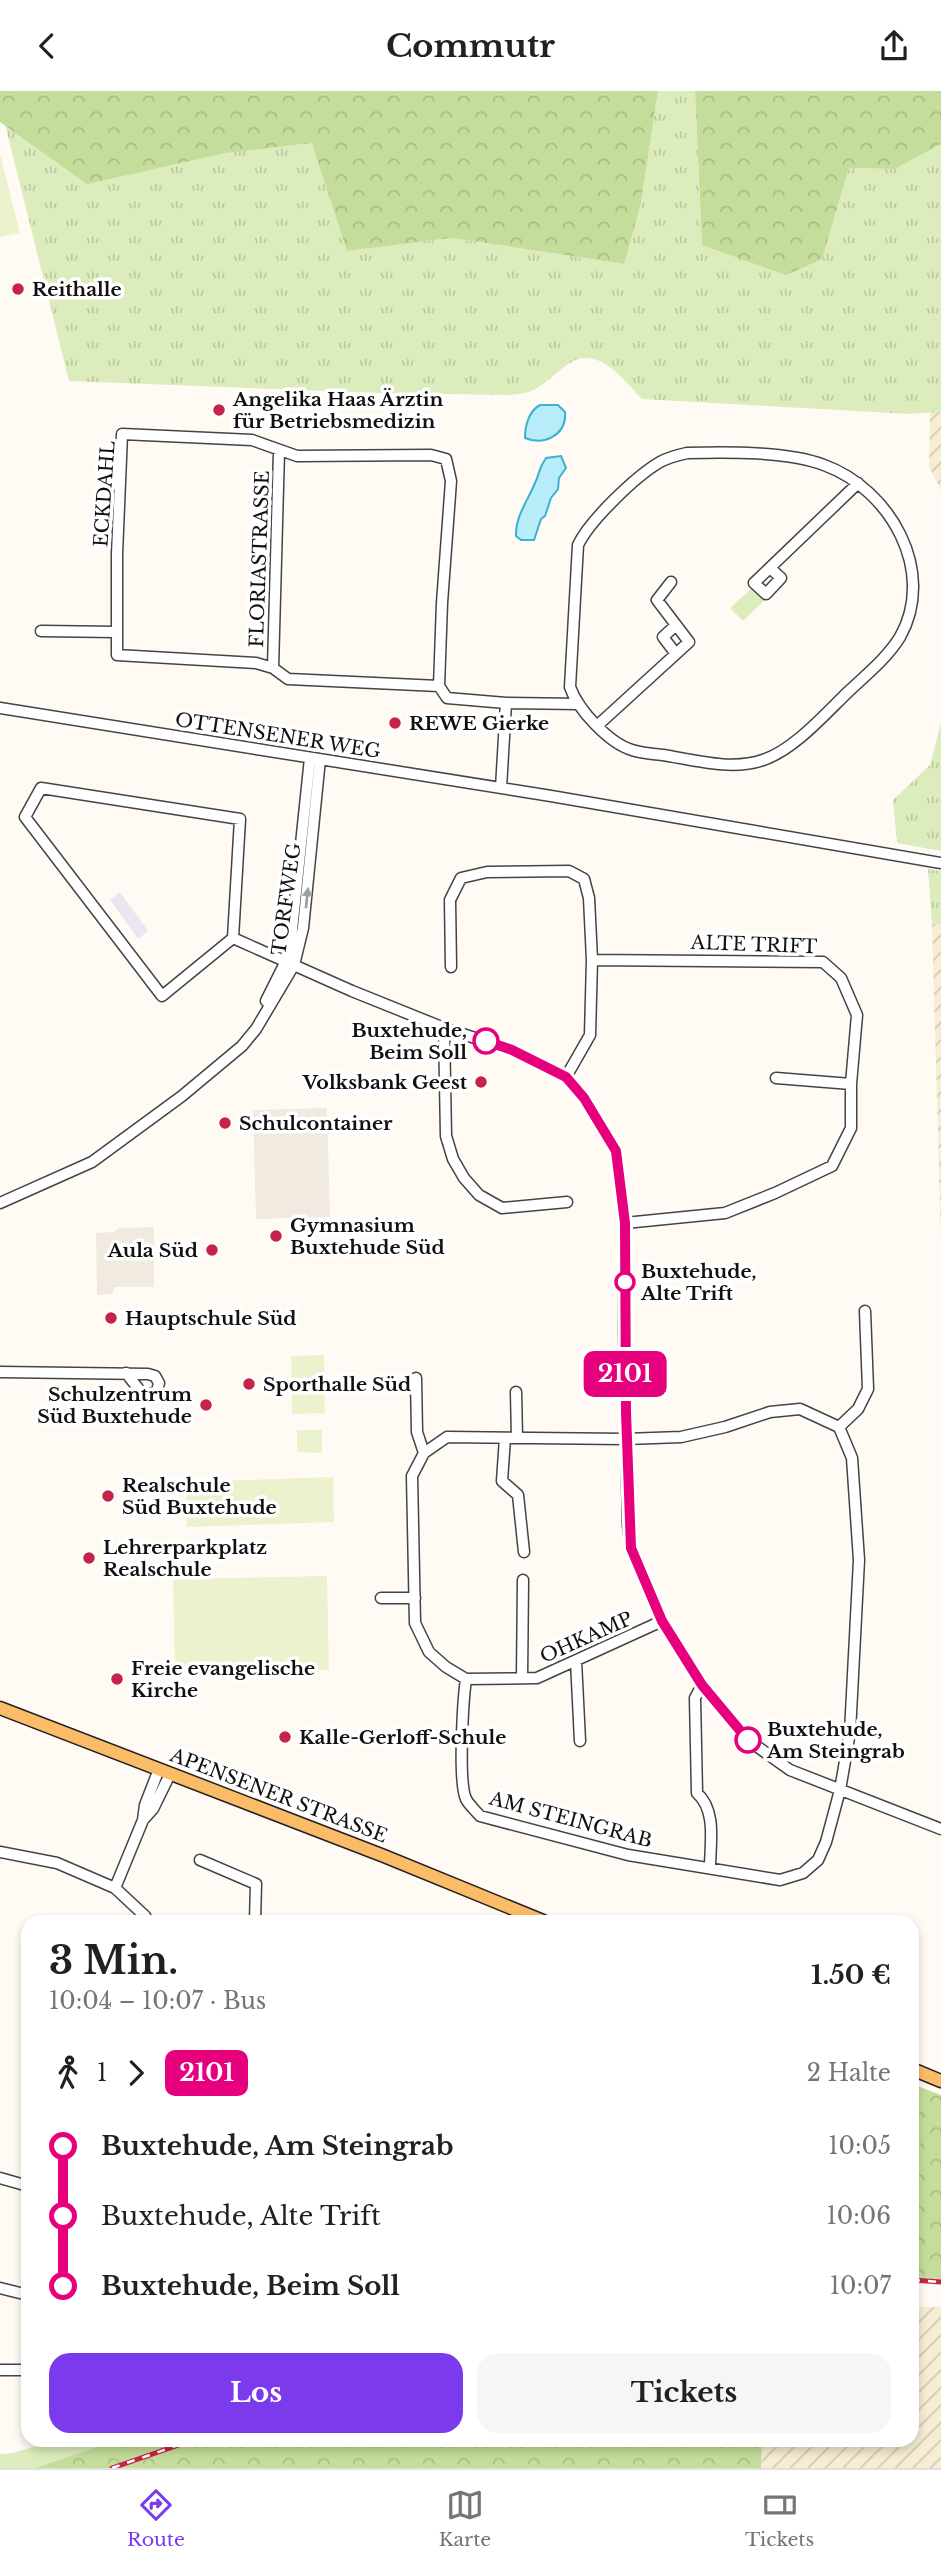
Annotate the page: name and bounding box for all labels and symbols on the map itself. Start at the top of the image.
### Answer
place label: Reithalle [32,278,122,301]
marker: Reithalle [10,281,26,297]
place label: Angelika Haas Ärztin für Betriebsmedizin [232,388,444,433]
marker: Angelika Haas Ärztin für Betriebsmedizin [211,402,227,418]
street label: ECKDAHL [89,440,120,548]
street label: FLORIASTRASSE [245,470,274,648]
street label: OTTENSENER WEG [173,708,383,763]
place label: REWE Gierke [409,712,549,735]
marker: REWE Gierke [387,715,403,731]
street label: TORFWEG [267,841,306,957]
one-way arrow [301,887,312,909]
street label: ALTE TRIFT [689,931,818,958]
place label: Buxtehude, Beim Soll [351,1019,467,1064]
marker: Buxtehude, Beim Soll [473,1028,499,1054]
place label: Volksbank Geest [302,1071,468,1094]
marker: Volksbank Geest [473,1074,489,1090]
place label: Schulcontainer [239,1112,393,1135]
marker: Schulcontainer [217,1115,233,1131]
place label: Gymnasium Buxtehude Süd [290,1214,445,1259]
marker: Gymnasium Buxtehude Süd [268,1228,284,1244]
place label: Aula Süd [107,1239,198,1262]
marker: Aula Süd [204,1242,220,1258]
place label: Buxtehude, Alte Trift [640,1260,757,1305]
marker: Buxtehude, Alte Trift [615,1272,635,1292]
place label: Hauptschule Süd [125,1307,297,1330]
marker: Hauptschule Süd [103,1310,119,1326]
line badge: 2101 [576,1351,674,1397]
place label: Sporthalle Süd [263,1373,411,1396]
marker: Sporthalle Süd [241,1376,257,1392]
place label: Schulzentrum Süd Buxtehude [37,1383,192,1428]
marker: Schulzentrum Süd Buxtehude [198,1397,214,1413]
place label: Realschule Süd Buxtehude [122,1474,277,1519]
marker: Realschule Süd Buxtehude [100,1488,116,1504]
place label: Lehrerparkplatz Realschule [103,1536,267,1581]
marker: Lehrerparkplatz Realschule [81,1550,97,1566]
street label: OHKAMP [537,1607,636,1668]
place label: Freie evangelische Kirche [131,1657,315,1702]
marker: Freie evangelische Kirche [109,1671,125,1687]
place label: Buxtehude, Am Steingrab [766,1718,905,1763]
place label: Kalle-Gerloff-Schule [299,1726,506,1749]
marker: Buxtehude, Am Steingrab [735,1727,761,1753]
marker: Kalle-Gerloff-Schule [277,1729,293,1745]
street label: APENSENER STRASSE [166,1743,391,1848]
street label: AM STEINGRAB [486,1786,655,1852]

